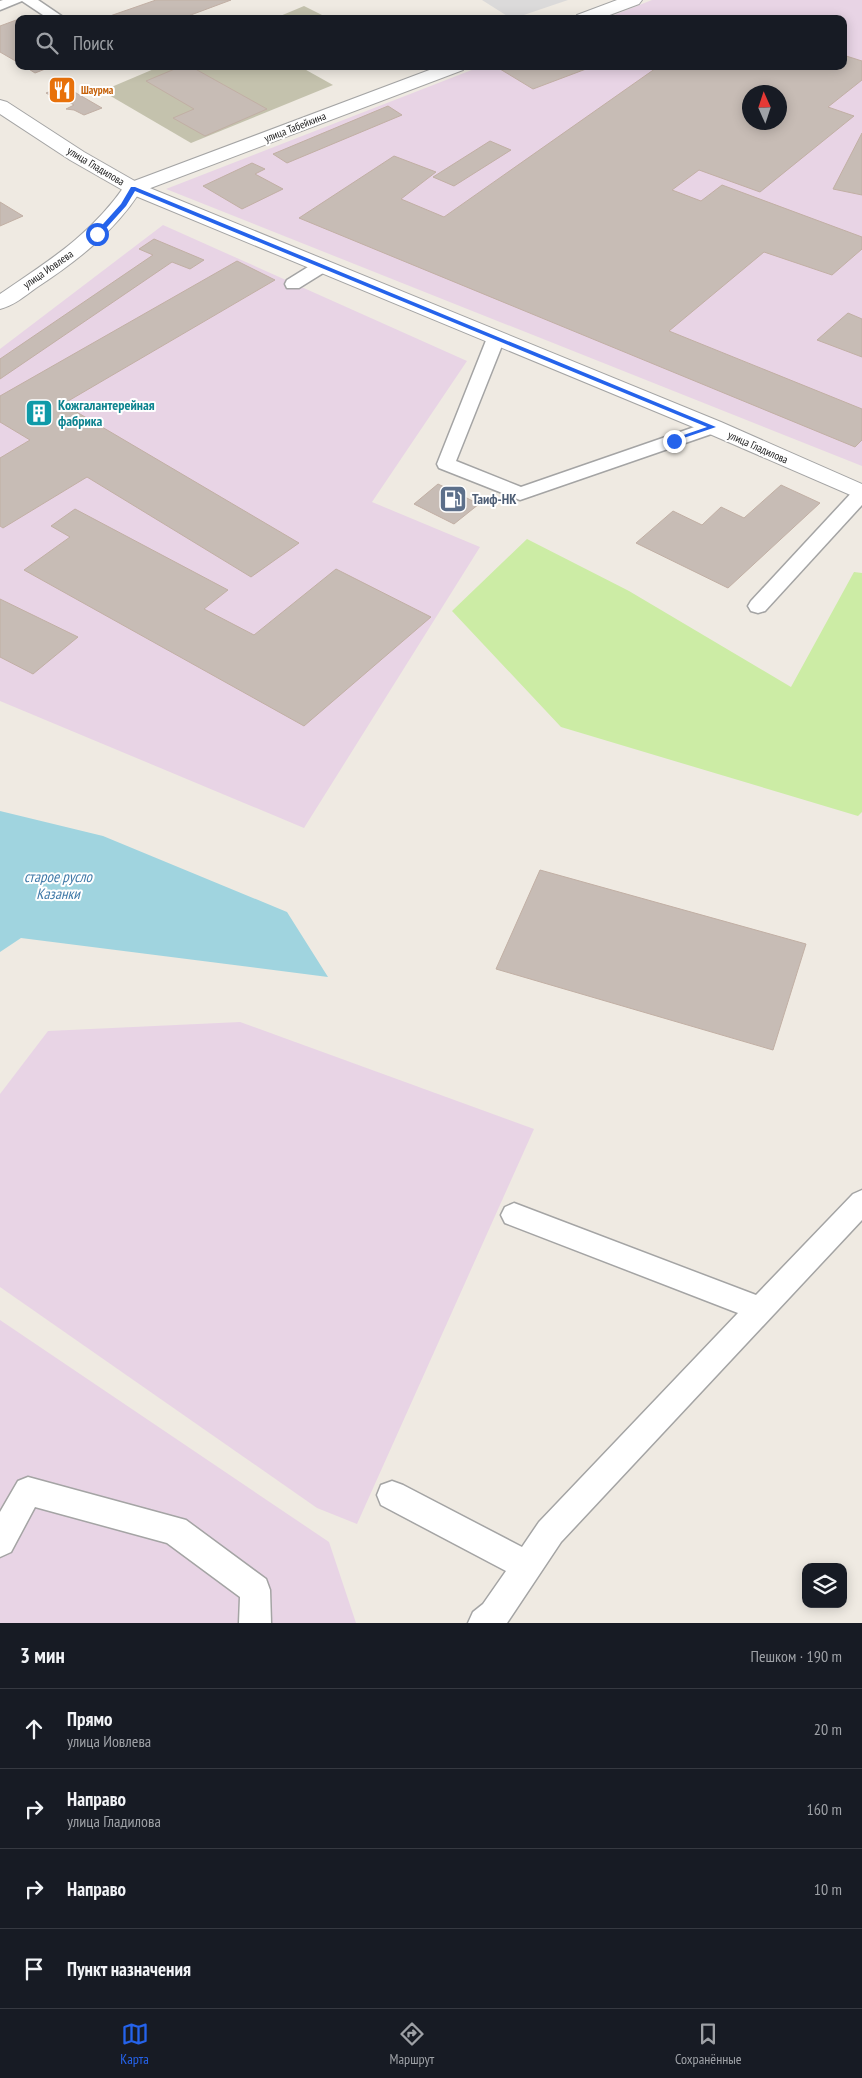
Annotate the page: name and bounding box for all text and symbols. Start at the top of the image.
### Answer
search box [15,15,847,70]
icon: search [33,29,61,57]
text: Поиск [73,31,114,55]
restaurant icon: Шаурма [47,75,77,105]
place label: Шаурма [81,83,114,97]
north arrow [742,85,787,130]
street label: улица Табейкина [262,109,328,145]
street label: улица Гладилова [65,143,127,189]
route start [86,223,109,246]
street label: улица Иовлева [20,247,76,291]
place label: Кожгалантерейная фабрика [58,396,155,430]
building icon: Кожгалантерейная фабрика [24,398,54,428]
street label: улица Гладилова [726,427,790,467]
route end [663,430,686,453]
fuel station icon: Таиф-НК [438,484,468,514]
place label: Таиф-НК [472,490,517,508]
water label: старое русло Казанки [24,867,94,903]
map controls [802,1563,847,1608]
button: layers [802,1563,847,1608]
text: 3 мин [20,1642,65,1669]
text: Пешком · 190 m [751,1646,842,1666]
text: Прямо [67,1707,112,1731]
icon: ahead [20,1715,48,1743]
text: 20 m [814,1719,842,1739]
text: улица Иовлева [67,1731,151,1751]
text: Направо [67,1787,126,1811]
icon: right [20,1795,48,1823]
text: 160 m [807,1799,842,1819]
text: улица Гладилова [67,1811,161,1831]
icon: right [20,1875,48,1903]
text: Направо [67,1877,126,1901]
text: 10 m [814,1879,842,1899]
icon: arrive [20,1955,48,1983]
text: Пункт назначения [67,1957,191,1981]
tab: Карта [120,2020,149,2068]
tab: Маршрут [390,2020,434,2068]
tab: Сохранённые [675,2020,742,2068]

